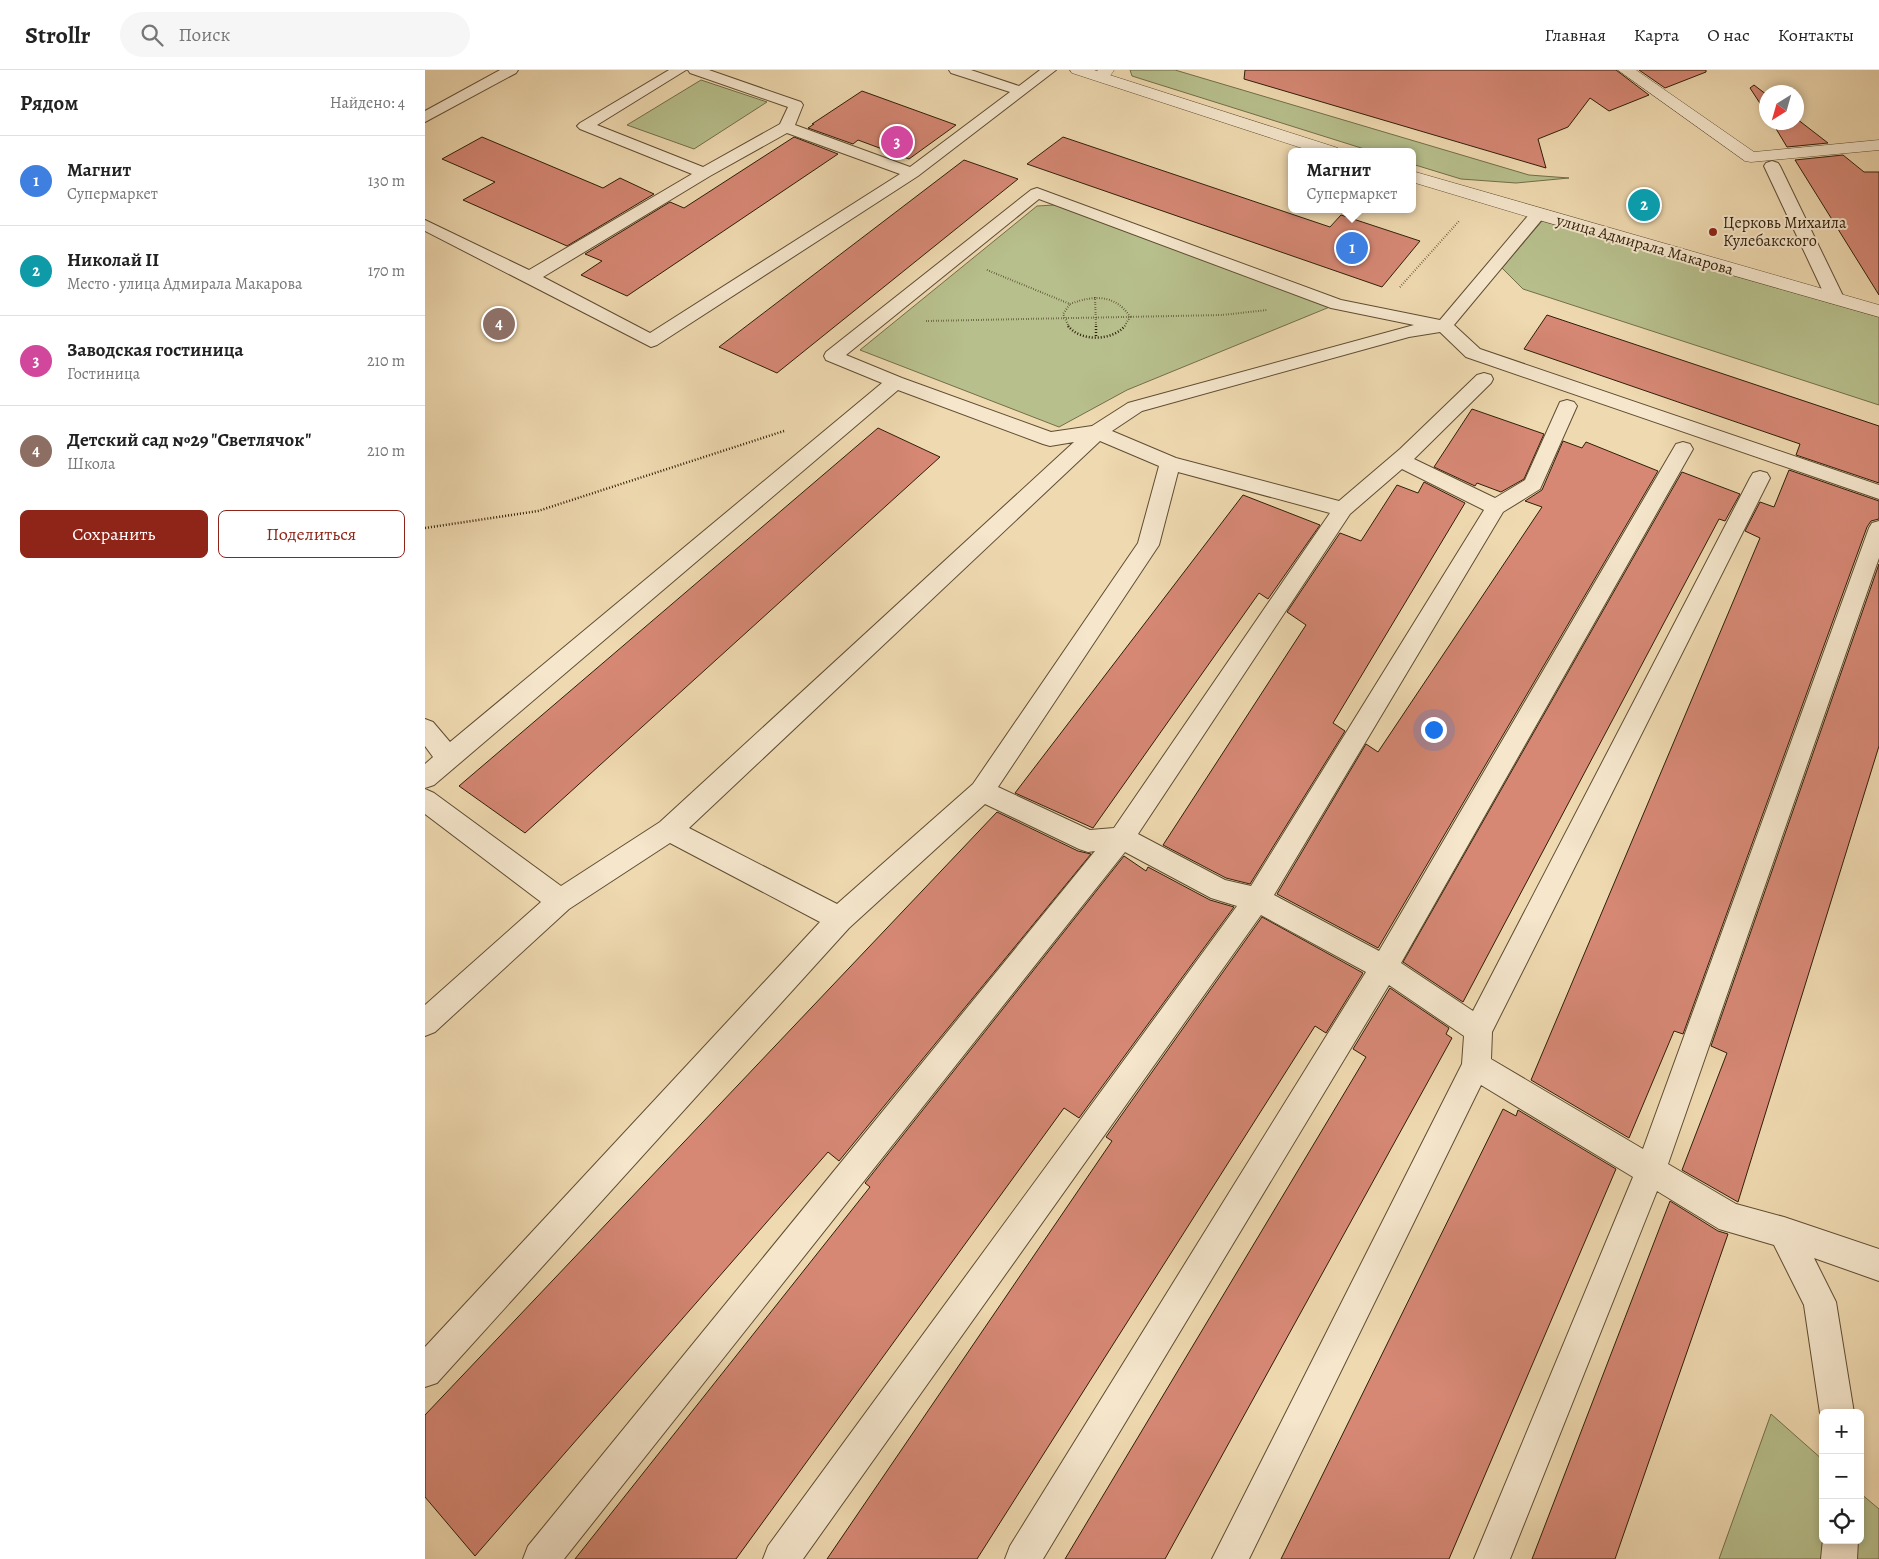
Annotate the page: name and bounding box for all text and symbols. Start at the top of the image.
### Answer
search box [120,12,470,57]
text: Strollr [25,19,90,51]
icon: search [138,21,166,49]
text: Поиск [178,22,230,48]
text: Главная [1545,23,1606,47]
text: Карта [1634,23,1679,47]
text: О нас [1707,23,1750,47]
text: Контакты [1778,23,1854,47]
north arrow [1759,85,1804,130]
text: Рядом [20,89,78,117]
text: Найдено: 4 [330,92,405,114]
pin: 3 [881,123,913,161]
popup [1288,148,1416,213]
text: Магнит [67,157,131,183]
text: Магнит [1307,157,1371,183]
text: 1 [33,170,39,192]
text: 130 m [368,170,405,192]
text: Супермаркет [67,183,158,205]
text: Супермаркет [1307,183,1397,205]
pin: 2 [1628,186,1660,224]
street label: улица Адмирала Макарова [1553,209,1737,281]
place label: Церковь Михаила Кулебакского [1723,212,1847,252]
marker: Церковь Михаила Кулебакского [1707,226,1719,238]
pin: 1 [1336,229,1368,267]
text: Николай II [67,247,159,273]
text: 2 [32,260,40,282]
text: 170 m [368,260,405,282]
text: Место · улица Адмирала Макарова [67,273,302,295]
pin: 4 [483,305,515,343]
text: Заводская гостиница [67,337,244,363]
text: 3 [33,350,39,372]
text: 210 m [367,350,405,372]
text: Гостиница [67,363,140,385]
text: Детский сад №29 "Светлячок" [67,427,311,453]
text: 4 [32,440,40,462]
text: 210 m [367,440,405,462]
text: Школа [67,453,115,475]
button: Сохранить [20,510,208,558]
button: Поделиться [218,510,405,558]
your location [1421,717,1447,743]
map controls [1819,1409,1864,1544]
button: + [1819,1409,1864,1454]
button: − [1819,1454,1864,1499]
button: locate [1819,1499,1864,1544]

